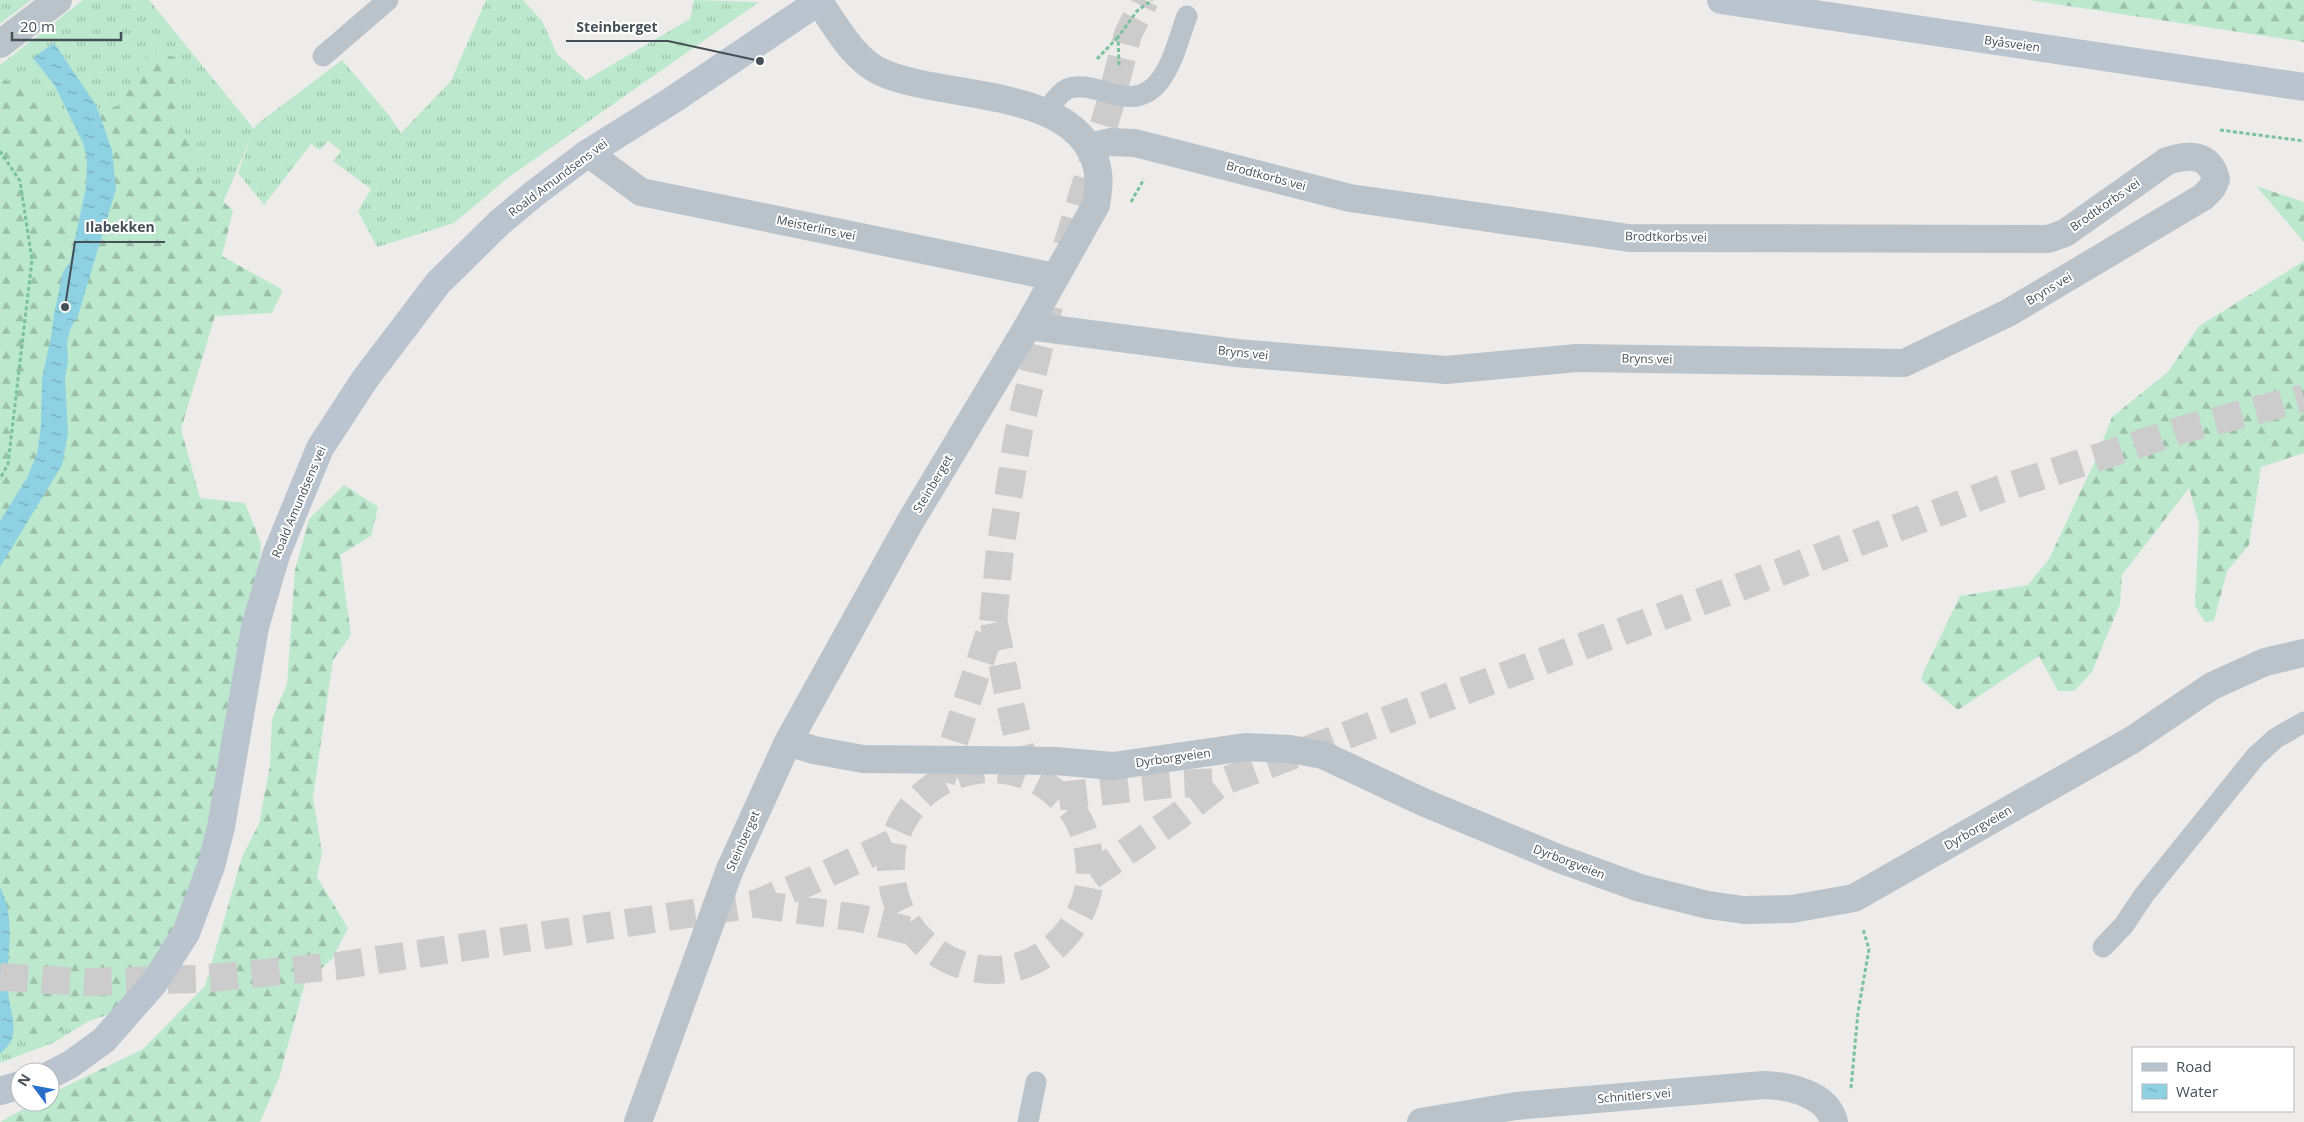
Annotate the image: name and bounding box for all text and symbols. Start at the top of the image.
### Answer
scale bar [12,10,121,42]
callout: Steinberget [566,12,668,41]
text: 20 m [20,16,55,36]
text: Steinberget [576,17,658,36]
street label: Byåsveien [1983,31,2041,56]
street label: Roald Amundsens vei [505,135,611,220]
street label: Brodtkorbs vei [1224,157,1308,194]
street label: Brodtkorbs vei [2066,174,2143,235]
street label: Meisterlins vei [775,211,857,244]
callout: Ilabekken [75,213,165,242]
text: Ilabekken [85,217,155,236]
street label: Brodtkorbs vei [1625,227,1707,246]
street label: Bryns vei [2023,268,2075,309]
street label: Bryns vei [1217,341,1269,364]
street label: Bryns vei [1622,350,1672,367]
street label: Roald Amundsens vei [267,443,330,560]
street label: Steinberget [909,452,956,516]
street label: Dyrborgveien [1134,744,1211,771]
street label: Dyrborgveien [1941,801,2015,854]
street label: Steinberget [722,808,763,874]
street label: Dyrborgveien [1531,840,1607,883]
legend [2132,1047,2294,1112]
text: Road [2176,1056,2212,1076]
north arrow [10,1062,60,1112]
text: N [12,1070,35,1090]
text: Water [2176,1081,2218,1101]
street label: Schnitlers vei [1597,1084,1671,1107]

